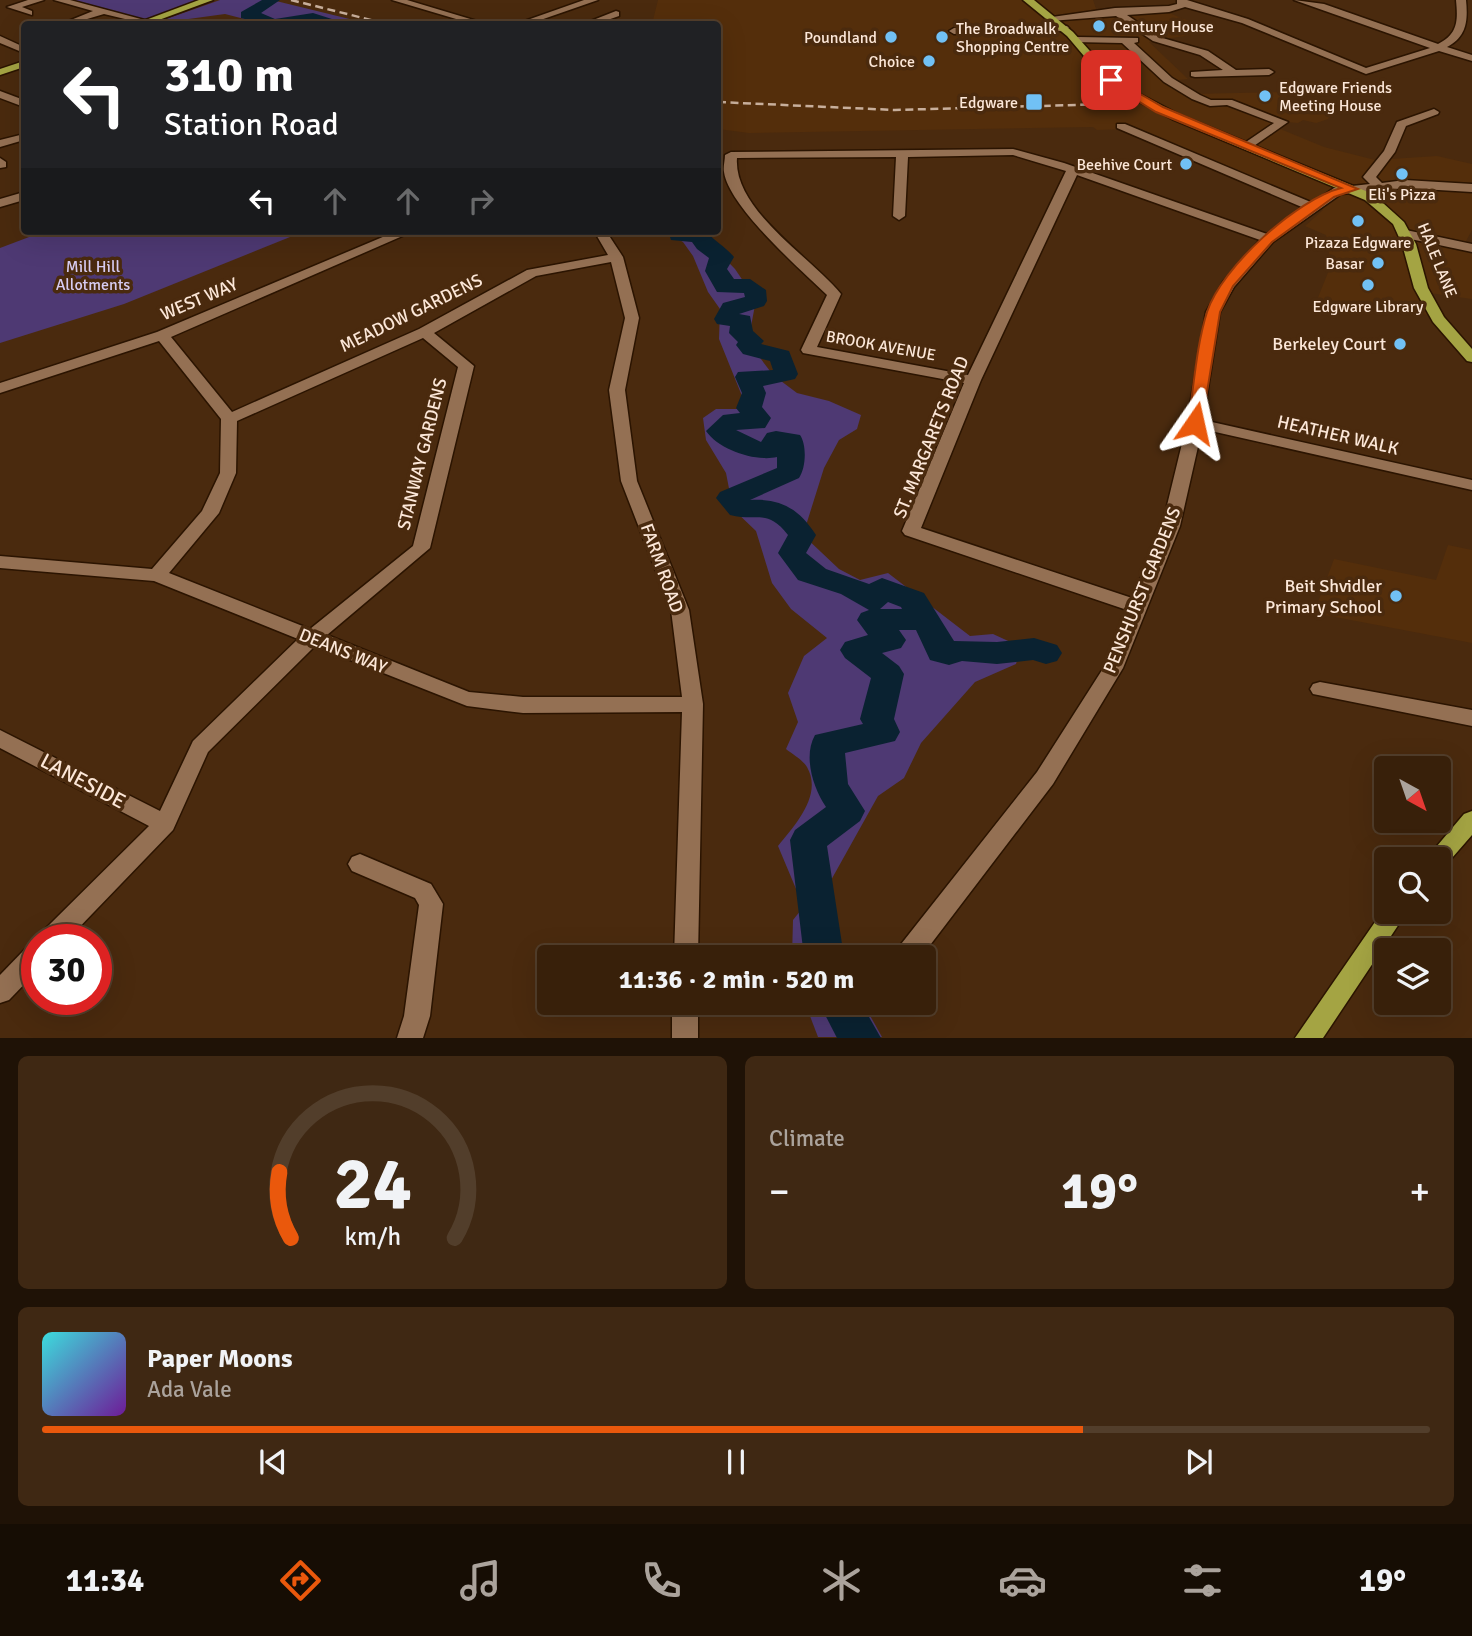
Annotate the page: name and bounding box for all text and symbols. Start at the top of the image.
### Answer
place label: Century House [1113,17,1214,37]
marker: Century House [1091,18,1107,34]
place label: The Broadwalk Shopping Centre [956,19,1069,57]
place label: Poundland [804,28,877,48]
marker: Poundland [883,29,899,45]
marker: The Broadwalk Shopping Centre [934,29,950,45]
text: 310 m [164,45,294,105]
icon: left [49,49,140,140]
pin [1081,50,1141,110]
place label: Choice [869,52,915,72]
marker: Choice [921,53,937,69]
icon: arrive [1092,61,1130,99]
place label: Edgware Friends Meeting House [1279,78,1392,116]
marker: Edgware Friends Meeting House [1257,88,1273,104]
marker: Edgware [1024,92,1044,112]
place label: Edgware [959,93,1018,113]
text: Station Road [164,105,339,144]
place label: Beehive Court [1076,155,1172,175]
marker: Beehive Court [1178,156,1194,172]
marker: Eli's Pizza [1394,166,1410,182]
icon: left [243,182,281,220]
icon: ahead [316,182,354,220]
icon: ahead [389,182,427,220]
icon: right [462,182,500,220]
place label: Eli's Pizza [1368,185,1436,205]
marker: Pizaza Edgware [1350,213,1366,229]
street label: HALE LANE [1413,220,1461,301]
place label: Pizaza Edgware [1305,233,1411,253]
place label: Basar [1325,254,1364,274]
marker: Basar [1370,255,1386,271]
park label: Mill Hill Allotments [56,257,130,295]
street label: MEADOW GARDENS [336,269,486,357]
street label: WEST WAY [157,273,241,325]
marker: Edgware Library [1360,277,1376,293]
place label: Edgware Library [1313,297,1424,317]
street label: BROOK AVENUE [824,326,937,365]
place label: Berkeley Court [1272,333,1386,355]
marker: Berkeley Court [1392,336,1408,352]
street label: ST. MARGARETS ROAD [888,353,974,521]
street label: STANWAY GARDENS [392,376,452,532]
position arrow [1158,386,1232,460]
street label: HEATHER WALK [1275,410,1401,460]
street label: PENSHURST GARDENS [1099,504,1185,676]
street label: FARM ROAD [636,520,688,616]
place label: Beit Shvidler Primary School [1265,575,1382,618]
marker: Beit Shvidler Primary School [1388,588,1404,604]
street label: DEANS WAY [296,623,390,679]
street label: LANESIDE [36,748,130,814]
north arrow [1374,756,1451,833]
map controls [1374,756,1451,1015]
button: search [1374,847,1451,924]
speed limit sign: 30 [21,924,112,1015]
button: layers [1374,938,1451,1015]
text: 11:36 · 2 min · 520 m [619,964,854,996]
text: Climate [769,1124,845,1153]
text: 24 [333,1141,412,1230]
text: 19° [1061,1159,1138,1223]
text: − [769,1168,790,1215]
text: + [1409,1168,1430,1215]
text: km/h [344,1221,401,1252]
text: Paper Moons [147,1343,293,1375]
text: Ada Vale [147,1375,232,1404]
icon: previous [254,1443,292,1481]
icon: pause [717,1443,755,1481]
icon: next [1180,1443,1218,1481]
icon: directions [276,1556,325,1605]
icon: music [456,1556,505,1605]
icon: phone [637,1556,686,1605]
icon: climate [817,1556,866,1605]
icon: car [998,1556,1047,1605]
icon: filters [1178,1556,1227,1605]
text: 11:34 [66,1561,144,1600]
text: 19° [1359,1561,1406,1600]

